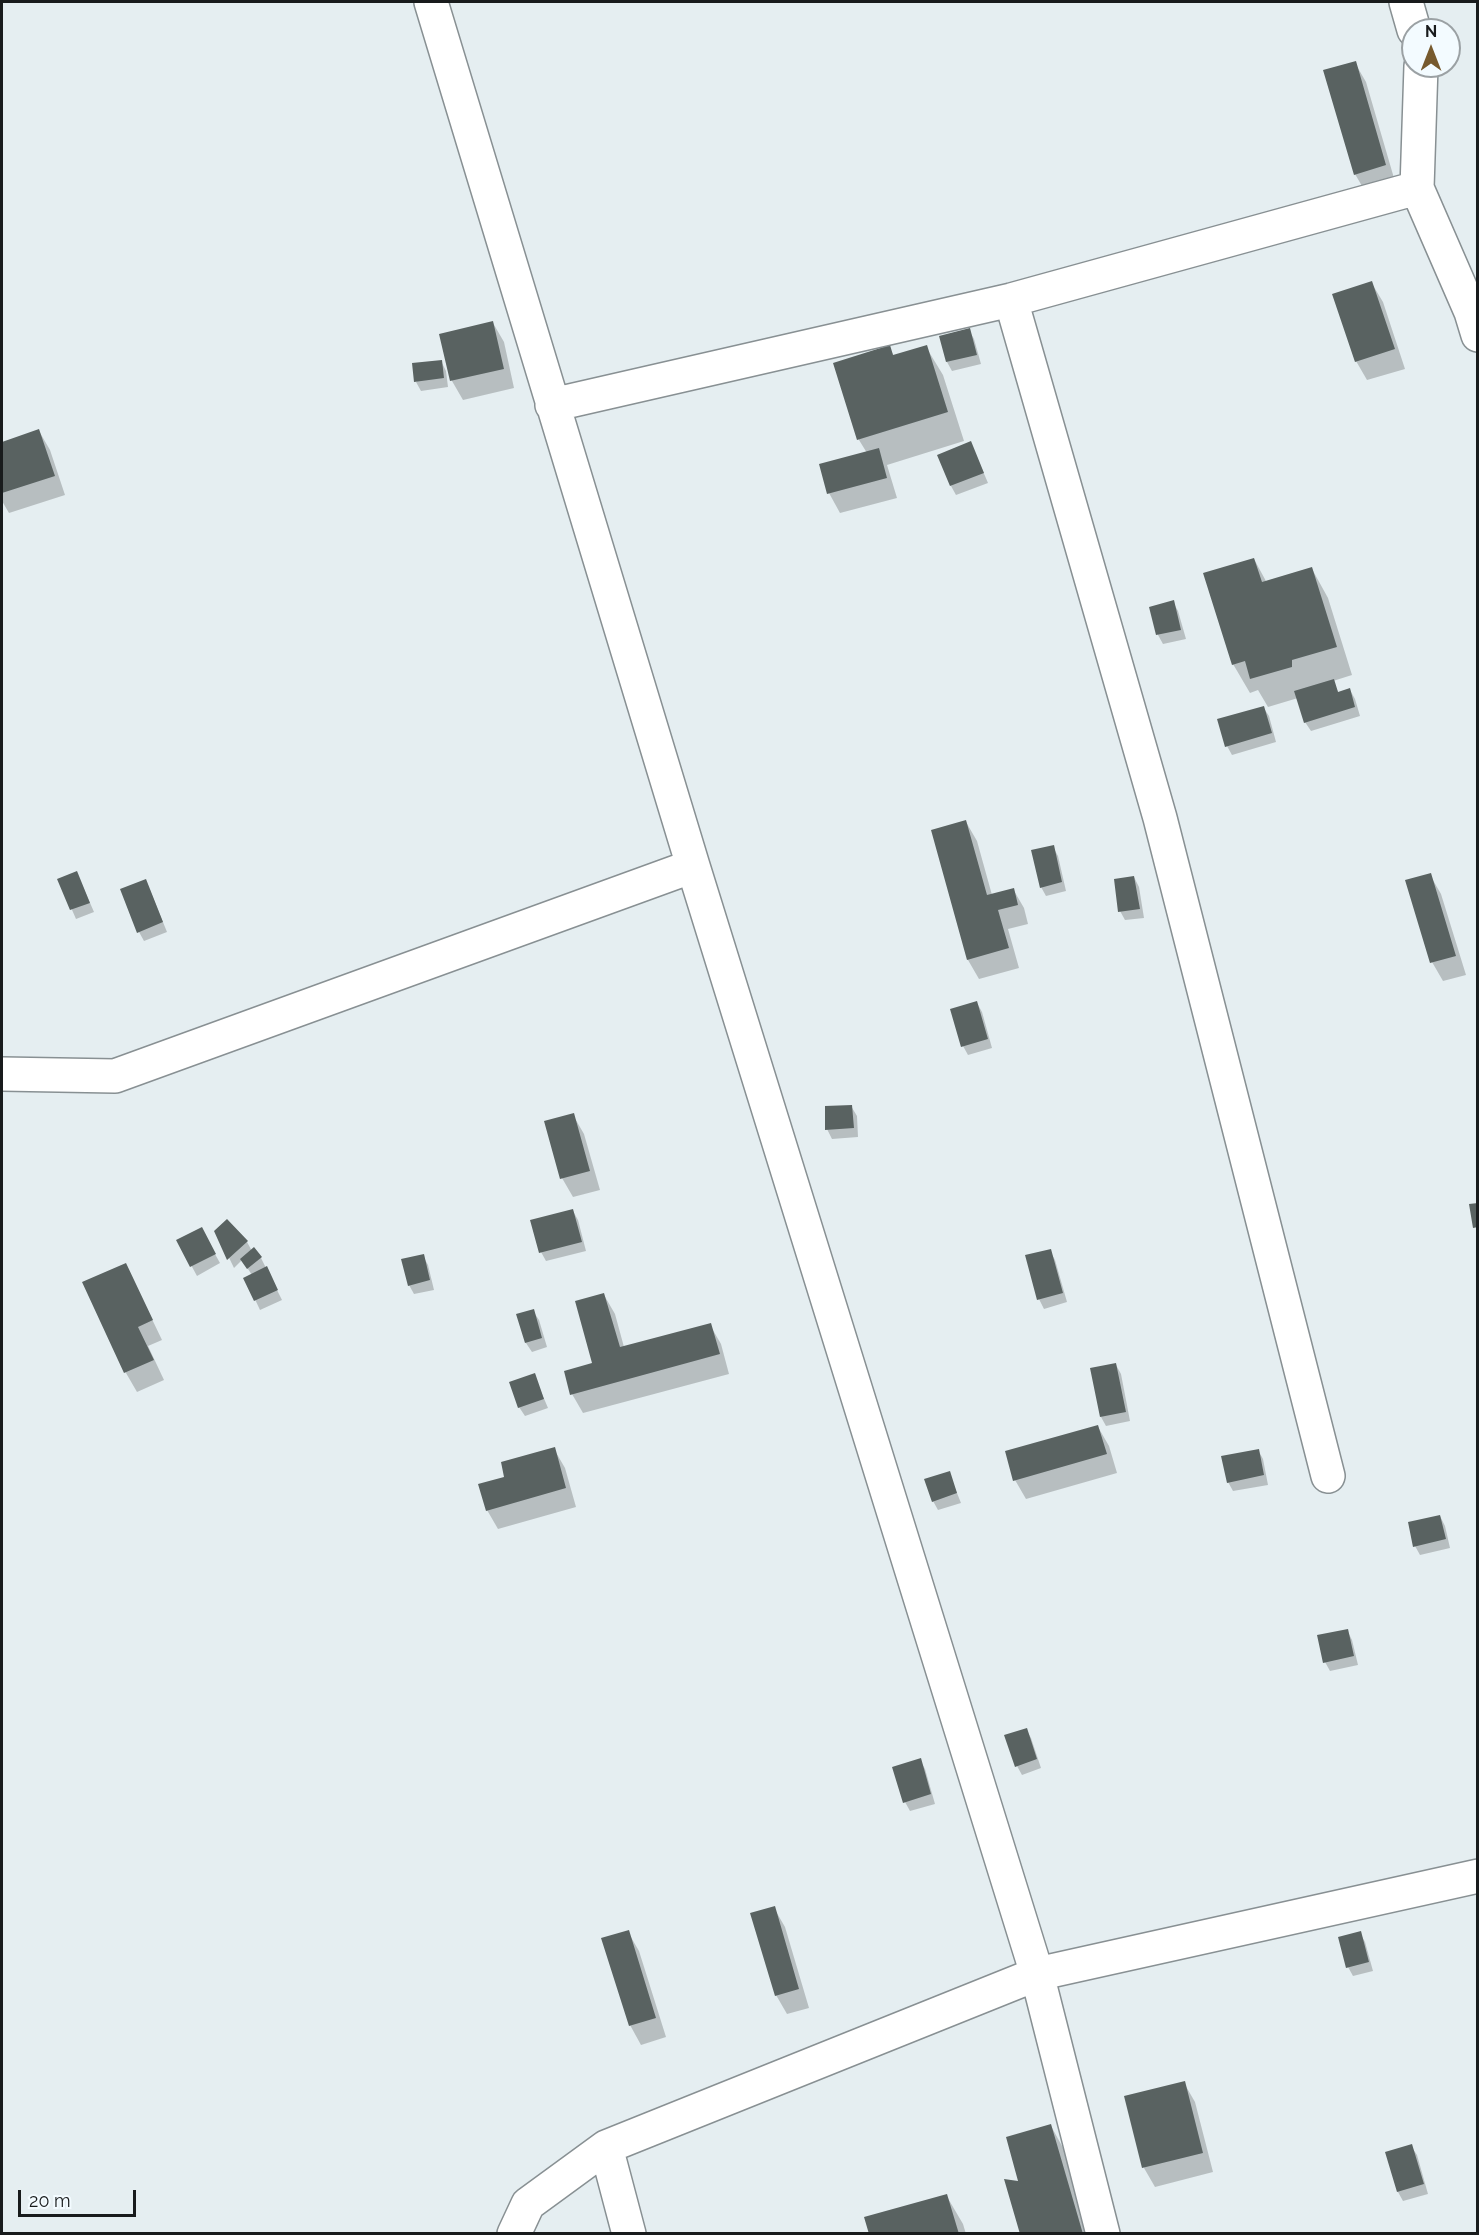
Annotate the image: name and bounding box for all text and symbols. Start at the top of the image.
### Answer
north arrow [1401,18,1461,78]
text: N [1425,22,1437,41]
scale bar [21,2178,140,2216]
text: 20 m [29,2190,71,2211]

